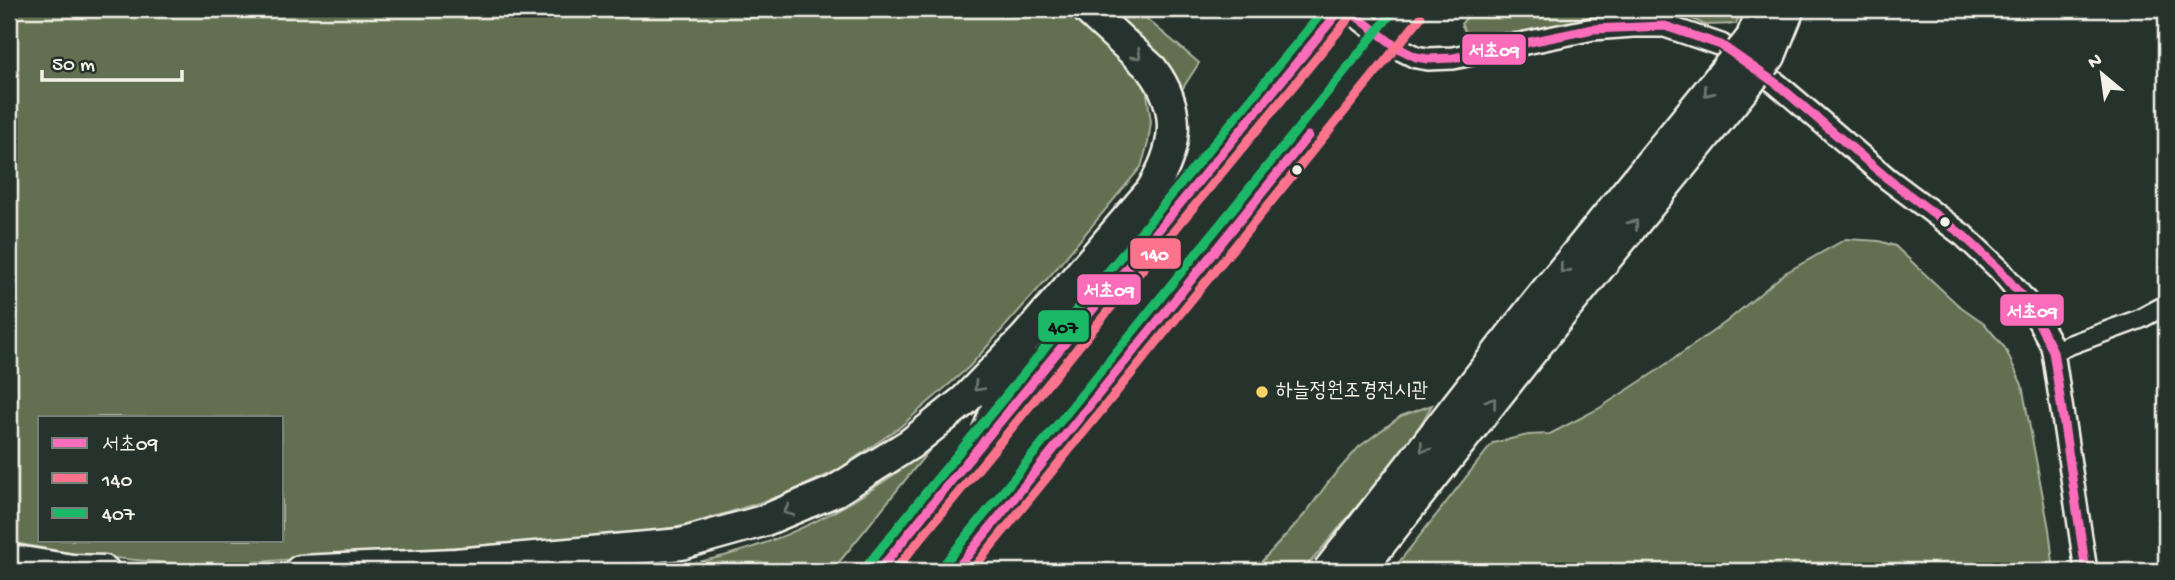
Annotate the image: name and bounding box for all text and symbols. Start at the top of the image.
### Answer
line badge: 서초09 [1461,33,1527,66]
scale bar [42,38,182,82]
north arrow [2066,38,2136,108]
text: 서초09 [1469,41,1520,64]
one-way arrow [1129,47,1142,60]
text: N [2084,49,2106,75]
text: 50 m [52,54,95,79]
one-way arrow [1703,85,1716,97]
unlabelled marker [1290,163,1304,177]
unlabelled marker [1938,215,1952,229]
one-way arrow [1626,219,1638,232]
line badge: 140 [1129,237,1182,270]
text: 140 [1140,245,1169,268]
one-way arrow [1560,261,1573,273]
line badge: 서초09 [1076,273,1142,306]
text: 서초09 [1084,281,1135,304]
line badge: 서초09 [1999,293,2065,327]
text: 서초09 [2007,302,2058,325]
line badge: 407 [1037,309,1090,343]
text: 407 [1047,318,1079,341]
one-way arrow [973,379,986,392]
place label: 하늘정원조경전시관 [1276,380,1428,405]
marker: 하늘정원조경전시관 [1254,384,1270,400]
one-way arrow [1483,397,1496,409]
legend [38,416,284,542]
text: 서초09 [102,434,159,459]
one-way arrow [1419,440,1432,452]
text: 140 [101,470,132,495]
one-way arrow [783,502,795,516]
text: 407 [102,504,136,529]

